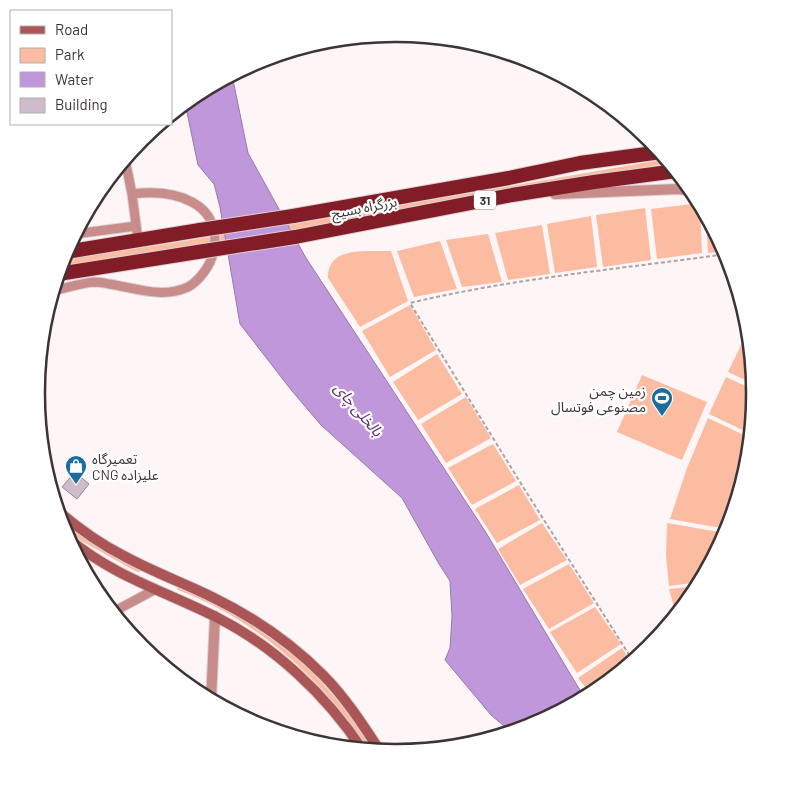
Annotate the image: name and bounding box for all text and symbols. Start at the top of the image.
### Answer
legend [10,10,172,125]
text: Road [55,20,88,38]
text: Park [55,45,85,63]
text: Water [55,70,94,88]
text: Building [55,95,108,113]
road number: 31 [474,190,496,210]
street label: بزرگراه بسیج [330,192,399,225]
water label: بالخلی چای [329,379,388,441]
place label: زمین چمن مصنوعی فوتسال [551,382,646,416]
sports icon: زمین چمن مصنوعی فوتسال [650,386,674,417]
place label: تعمیرگاه CNG علیزاده [92,450,159,484]
shop icon: تعمیرگاه CNG علیزاده [64,454,88,485]

